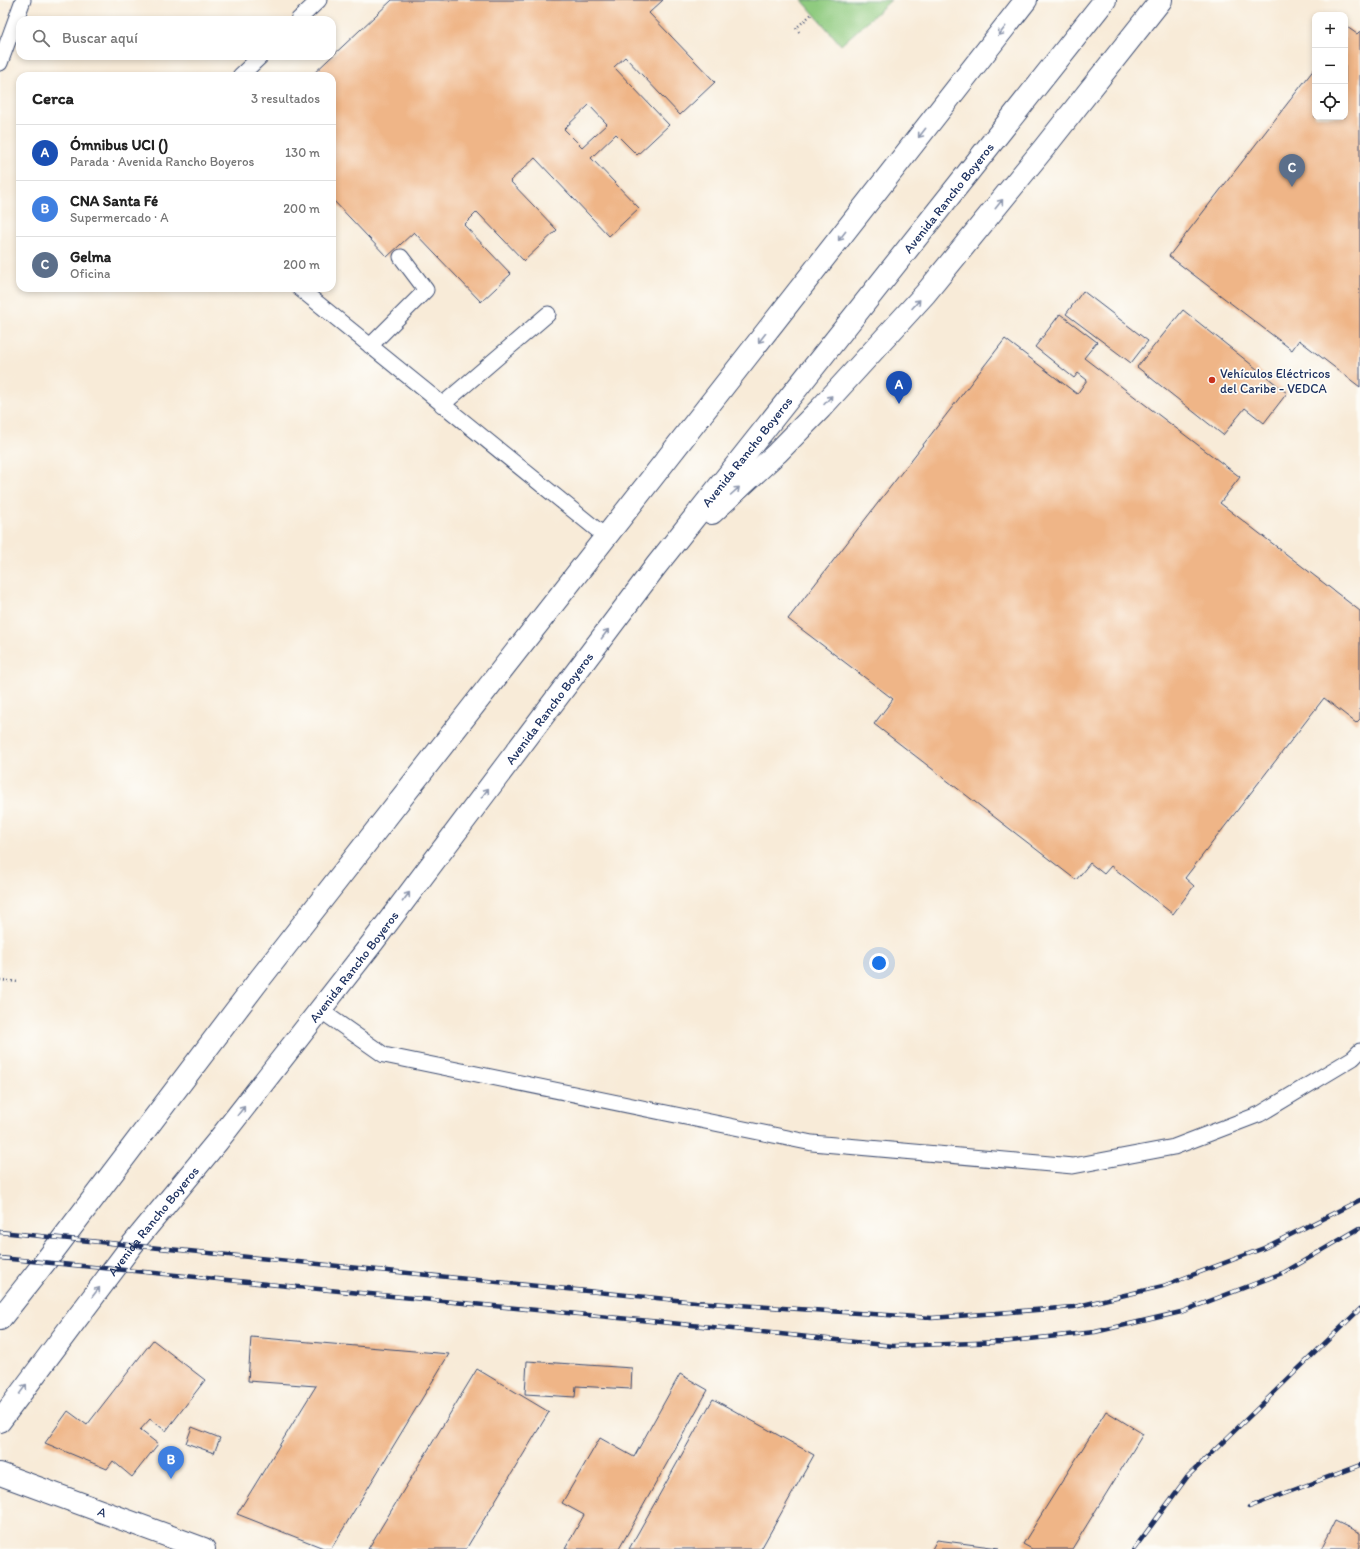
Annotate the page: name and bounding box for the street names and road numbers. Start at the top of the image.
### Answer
street label: Avenida Rancho Boyeros [900,139,997,256]
street label: Avenida Rancho Boyeros [699,393,795,510]
street label: Avenida Rancho Boyeros [502,649,596,767]
street label: Avenida Rancho Boyeros [306,908,401,1025]
street label: Avenida Rancho Boyeros [104,1163,202,1279]
street label: A [96,1503,109,1520]

